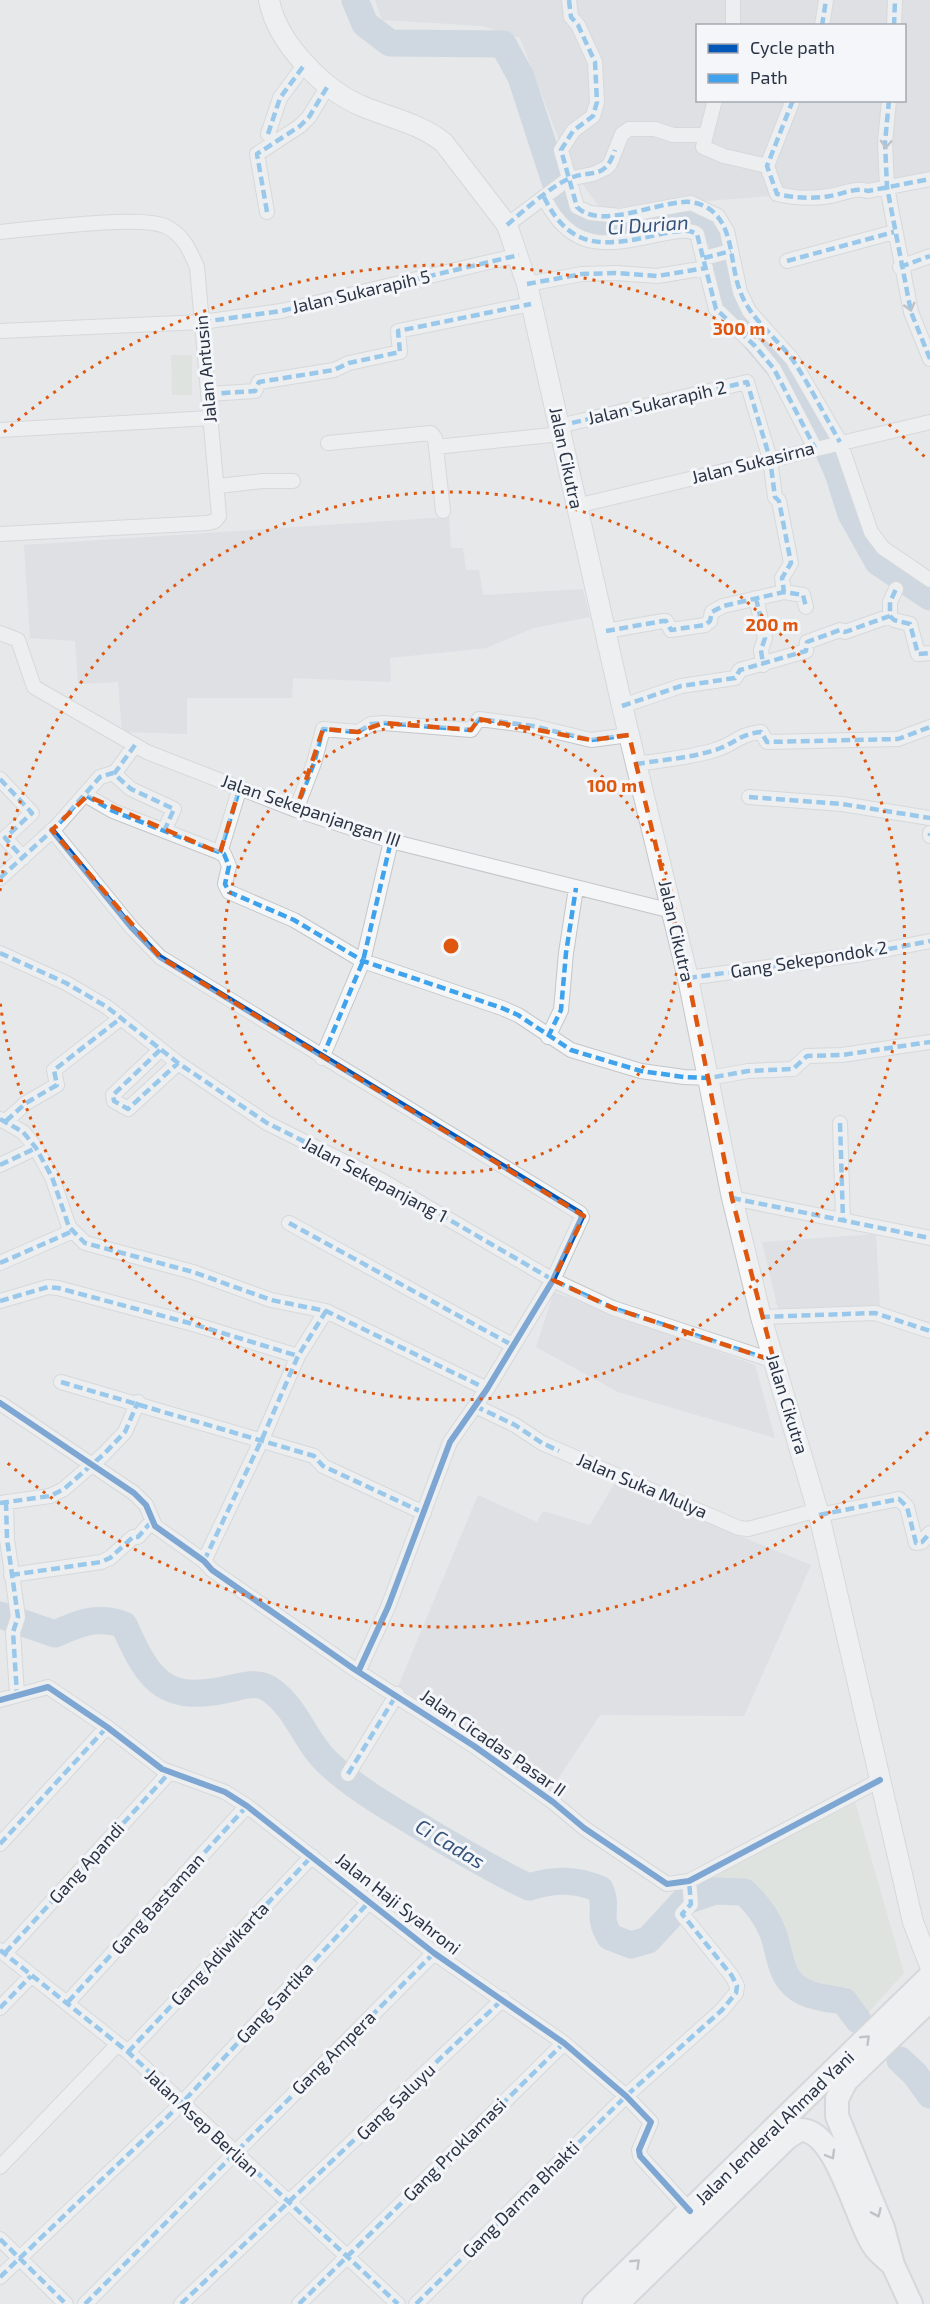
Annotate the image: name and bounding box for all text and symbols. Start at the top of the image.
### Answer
legend [696,24,906,102]
text: Cycle path [750,36,835,58]
text: Path [750,66,788,88]
one-way arrow [879,139,892,148]
water label: Ci Durian [607,209,689,239]
street label: Jalan Sukarapih 5 [289,264,432,318]
one-way arrow [903,301,915,311]
street label: Jalan Antusin [189,314,221,424]
text: 300 m [713,317,765,339]
street label: Jalan Sukarapih 2 [585,375,728,429]
street label: Jalan Cikutra [545,405,589,511]
street label: Jalan Sukasirna [689,436,817,488]
text: 200 m [746,613,798,635]
street label: Jalan Sekepanjangan III [219,769,404,851]
text: 100 m [587,774,637,796]
street label: Jalan Cikutra [655,878,699,984]
centre of rings [441,936,461,956]
street label: Gang Sekepondok 2 [729,936,889,982]
street label: Jalan Sekepanjang 1 [299,1132,452,1227]
street label: Jalan Cikutra [762,1351,814,1457]
street label: Jalan Suka Mulya [574,1448,711,1522]
street label: Jalan Cicadas Pasar II [417,1684,570,1801]
water label: Ci Cadas [412,1813,489,1873]
street label: Gang Apandi [44,1817,129,1908]
street label: Gang Bastaman [106,1848,209,1959]
street label: Jalan Haji Syahroni [332,1848,465,1959]
street label: Gang Adiwikarta [166,1897,273,2010]
street label: Gang Sartika [231,1957,318,2048]
street label: Gang Ampera [287,2006,380,2099]
one-way arrow [859,2035,869,2046]
street label: Jalan Jenderal Ahmad Yani [690,2046,858,2209]
street label: Gang Saluyu [351,2058,439,2144]
street label: Jalan Asep Berlian [141,2064,264,2181]
street label: Gang Proklamasi [398,2093,511,2206]
street label: Gang Darma Bhakti [457,2136,583,2262]
one-way arrow [824,2149,836,2159]
one-way arrow [869,2206,881,2217]
one-way arrow [628,2260,639,2271]

